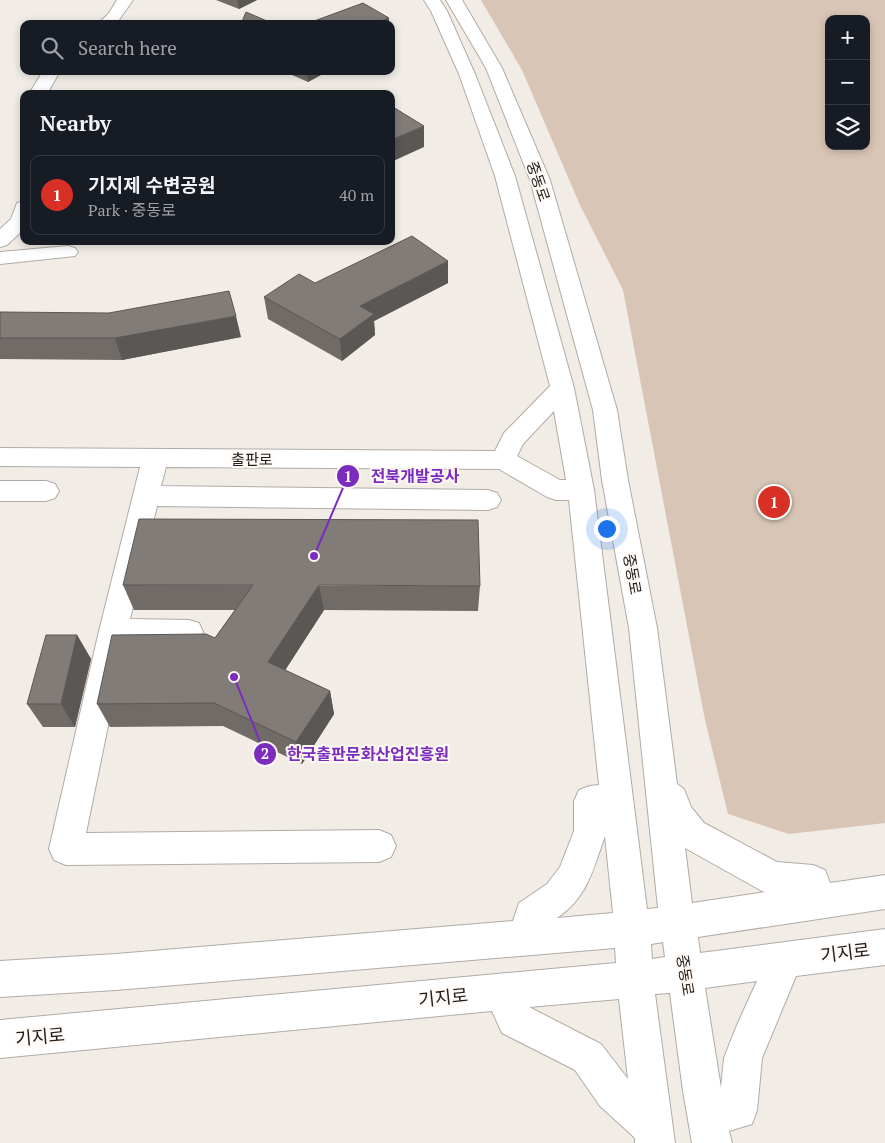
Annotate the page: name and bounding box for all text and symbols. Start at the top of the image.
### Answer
map controls [825,15,870,150]
button: + [825,15,870,60]
search box [20,20,395,75]
icon: search [38,34,66,62]
text: Search here [78,35,177,60]
button: − [825,60,870,105]
button: layers [825,105,870,150]
text: Nearby [40,109,111,137]
street label: 중동로 [523,158,555,204]
text: 기지제 수변공원 [88,172,216,197]
text: 1 [52,184,62,206]
text: 40 m [339,184,374,206]
text: Park · 중동로 [88,199,176,221]
street label: 출판로 [231,449,273,469]
callout: 전북개발공사 [336,461,469,492]
text: 전북개발공사 [371,465,459,487]
text: 1 [344,466,352,486]
pin: 1 [758,483,790,521]
your location [594,516,620,542]
street label: 중동로 [620,552,646,596]
callout: 한국출판문화산업진흥원 [252,739,459,770]
text: 2 [261,743,269,763]
text: 한국출판문화산업진흥원 [287,743,449,765]
street label: 기지로 [819,937,871,967]
street label: 중동로 [673,953,699,997]
street label: 기지로 [417,982,469,1012]
street label: 기지로 [14,1022,66,1050]

